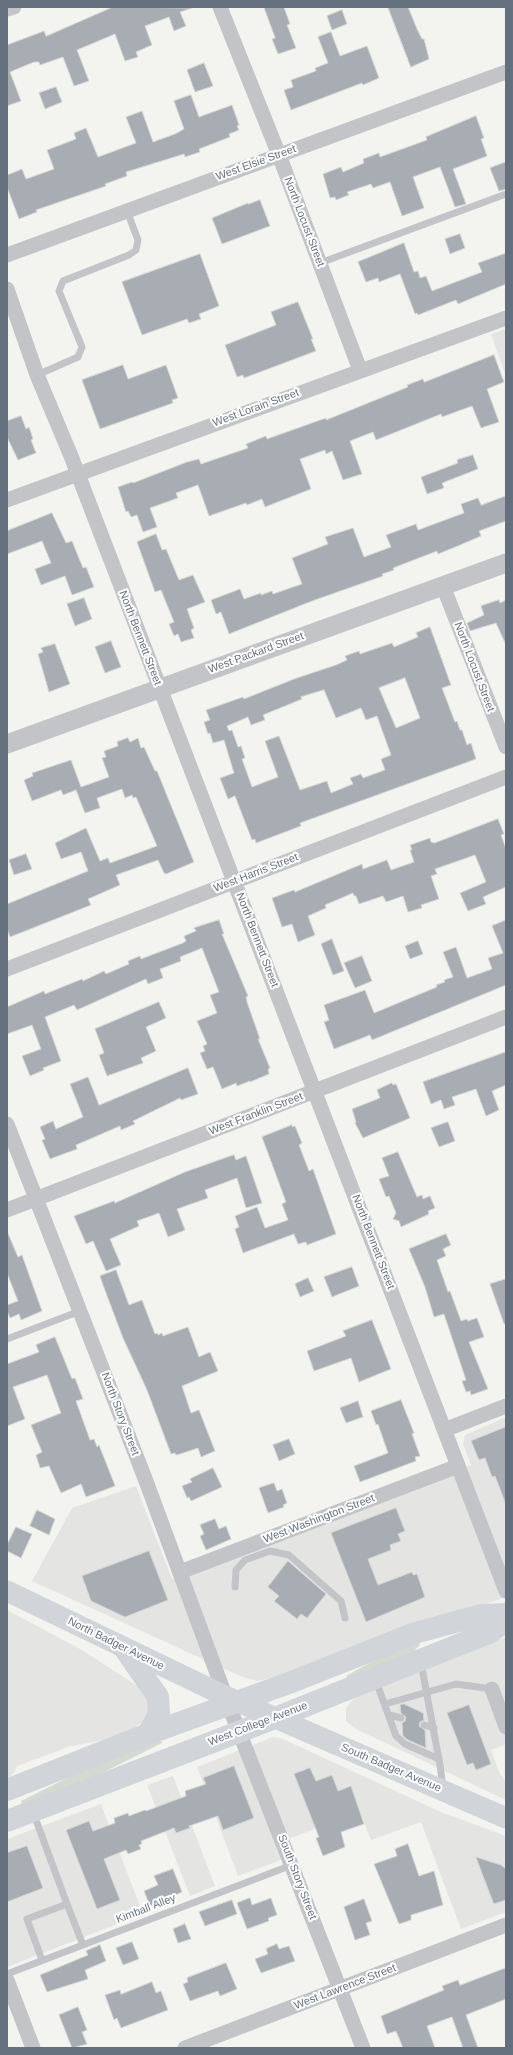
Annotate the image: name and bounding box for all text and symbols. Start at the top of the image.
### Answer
street label: West Elsie Street [214,142,298,184]
street label: North Locust Street [281,175,327,269]
street label: West Lorain Street [211,386,301,430]
street label: North Bennett Street [116,589,164,687]
street label: North Locust Street [451,620,497,714]
street label: West Packard Street [206,630,306,676]
street label: West Harris Street [212,851,300,895]
street label: North Bennett Street [233,891,281,989]
street label: West Franklin Street [207,1090,305,1138]
street label: North Bennett Street [349,1193,397,1291]
street label: North Story Street [98,1371,142,1457]
street label: West Washington Street [262,1492,376,1546]
street label: North Badger Avenue [66,1615,166,1673]
street label: West College Avenue [206,1699,310,1749]
street label: South Badger Avenue [339,1741,443,1795]
street label: South Story Street [275,1833,319,1921]
street label: Kimball Alley [114,1892,178,1926]
street label: West Lawrence Street [292,1961,398,2013]

